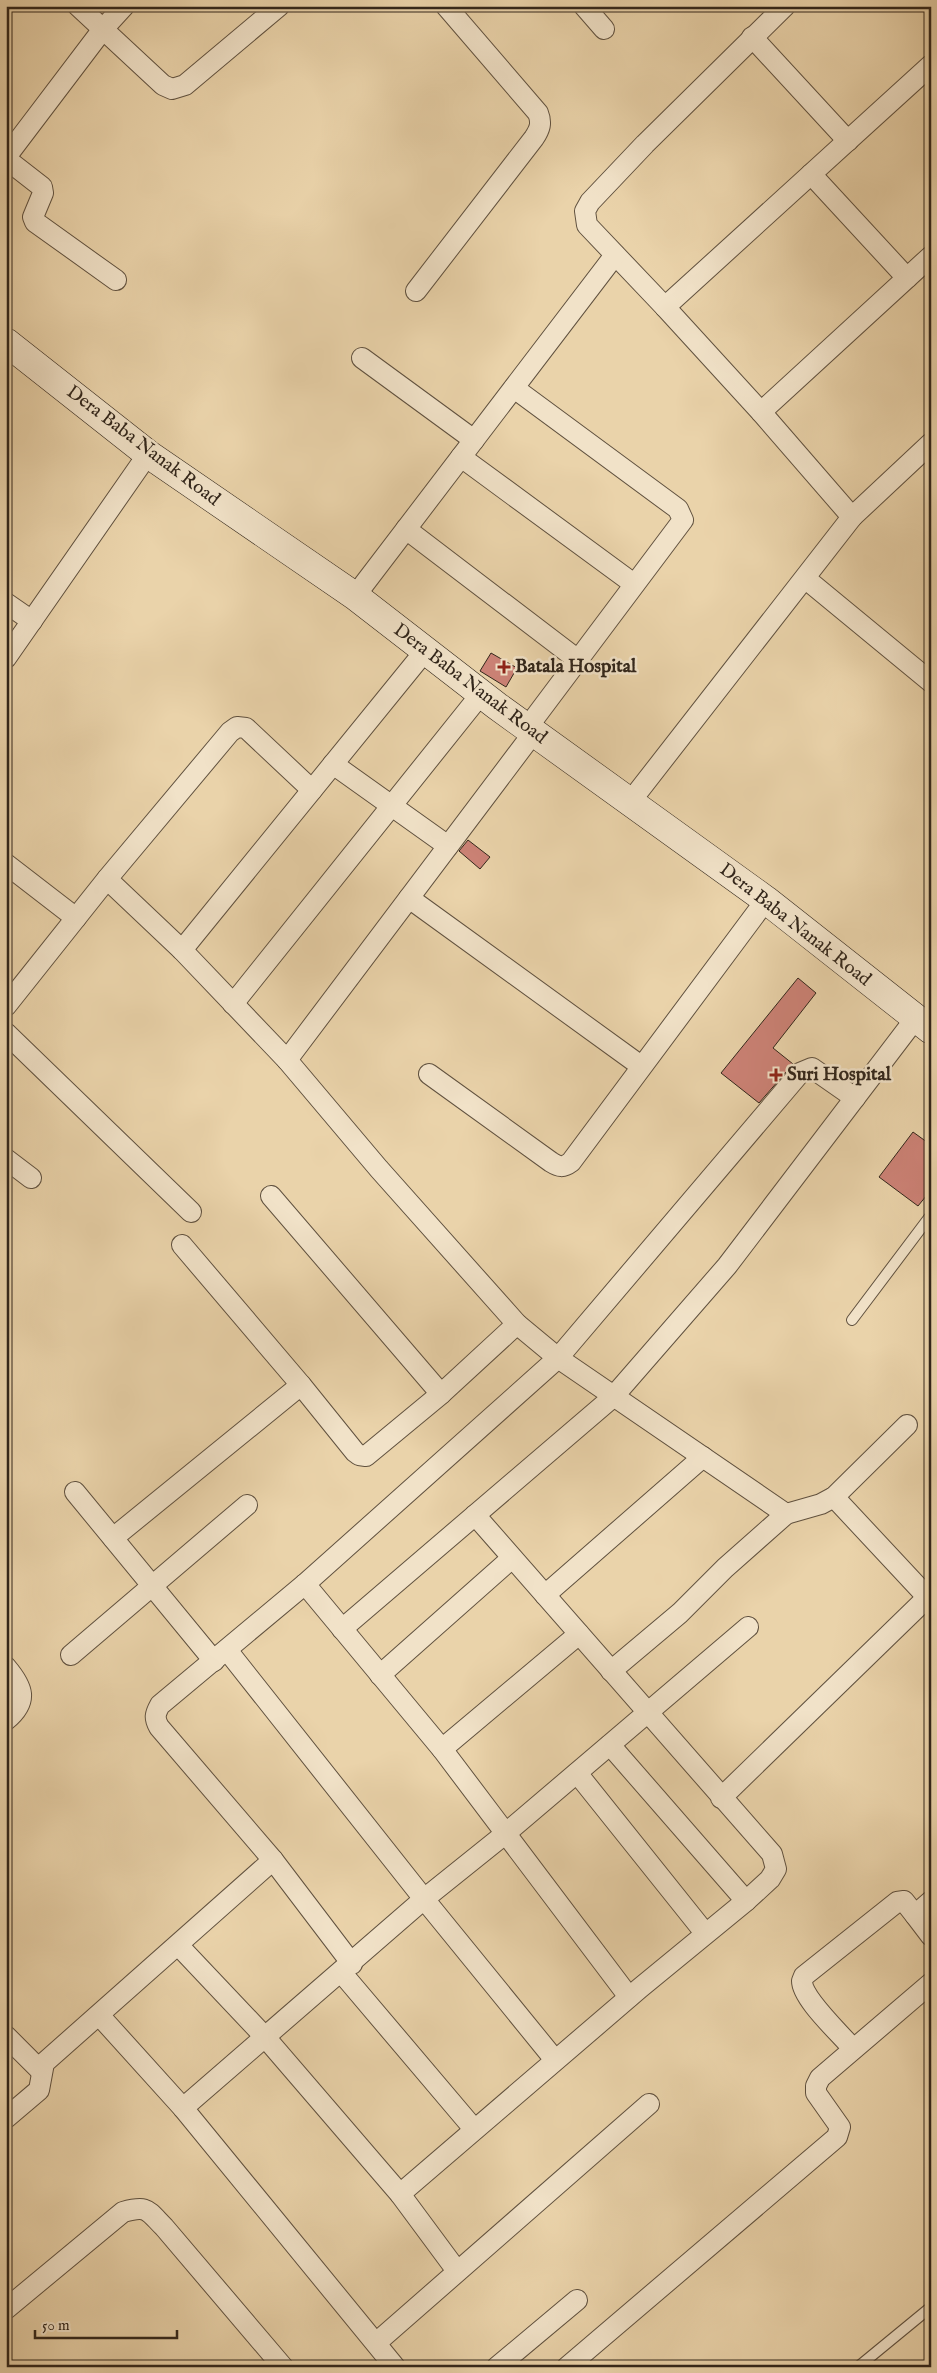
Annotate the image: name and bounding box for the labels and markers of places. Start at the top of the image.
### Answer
place label: Batala Hospital [515,655,637,679]
marker: Batala Hospital [497,660,511,674]
place label: Suri Hospital [787,1063,892,1087]
marker: Suri Hospital [769,1068,783,1082]

